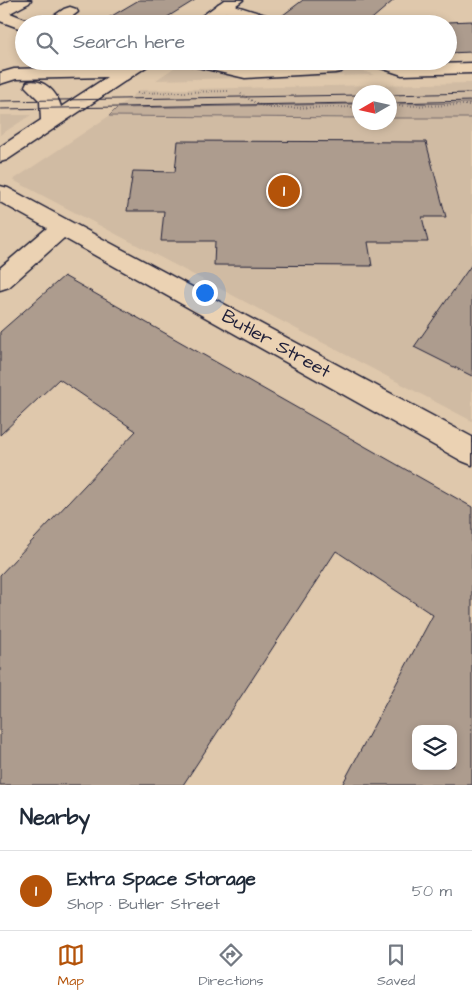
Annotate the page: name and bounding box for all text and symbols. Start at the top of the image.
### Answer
search box [15,15,457,70]
icon: search [33,29,61,57]
text: Search here [73,29,185,56]
north arrow [352,85,397,130]
pin: 1 [268,172,300,210]
your location [192,280,218,306]
street label: Butler Street [217,303,336,385]
map controls [412,725,457,770]
button: layers [412,725,457,770]
text: Nearby [20,803,90,832]
text: Extra Space Storage [67,866,256,893]
text: 1 [35,880,37,902]
text: 50 m [412,880,452,902]
text: Shop · Butler Street [67,893,220,915]
tab: Map [57,941,85,991]
tab: Directions [198,941,263,991]
tab: Saved [377,941,415,991]

